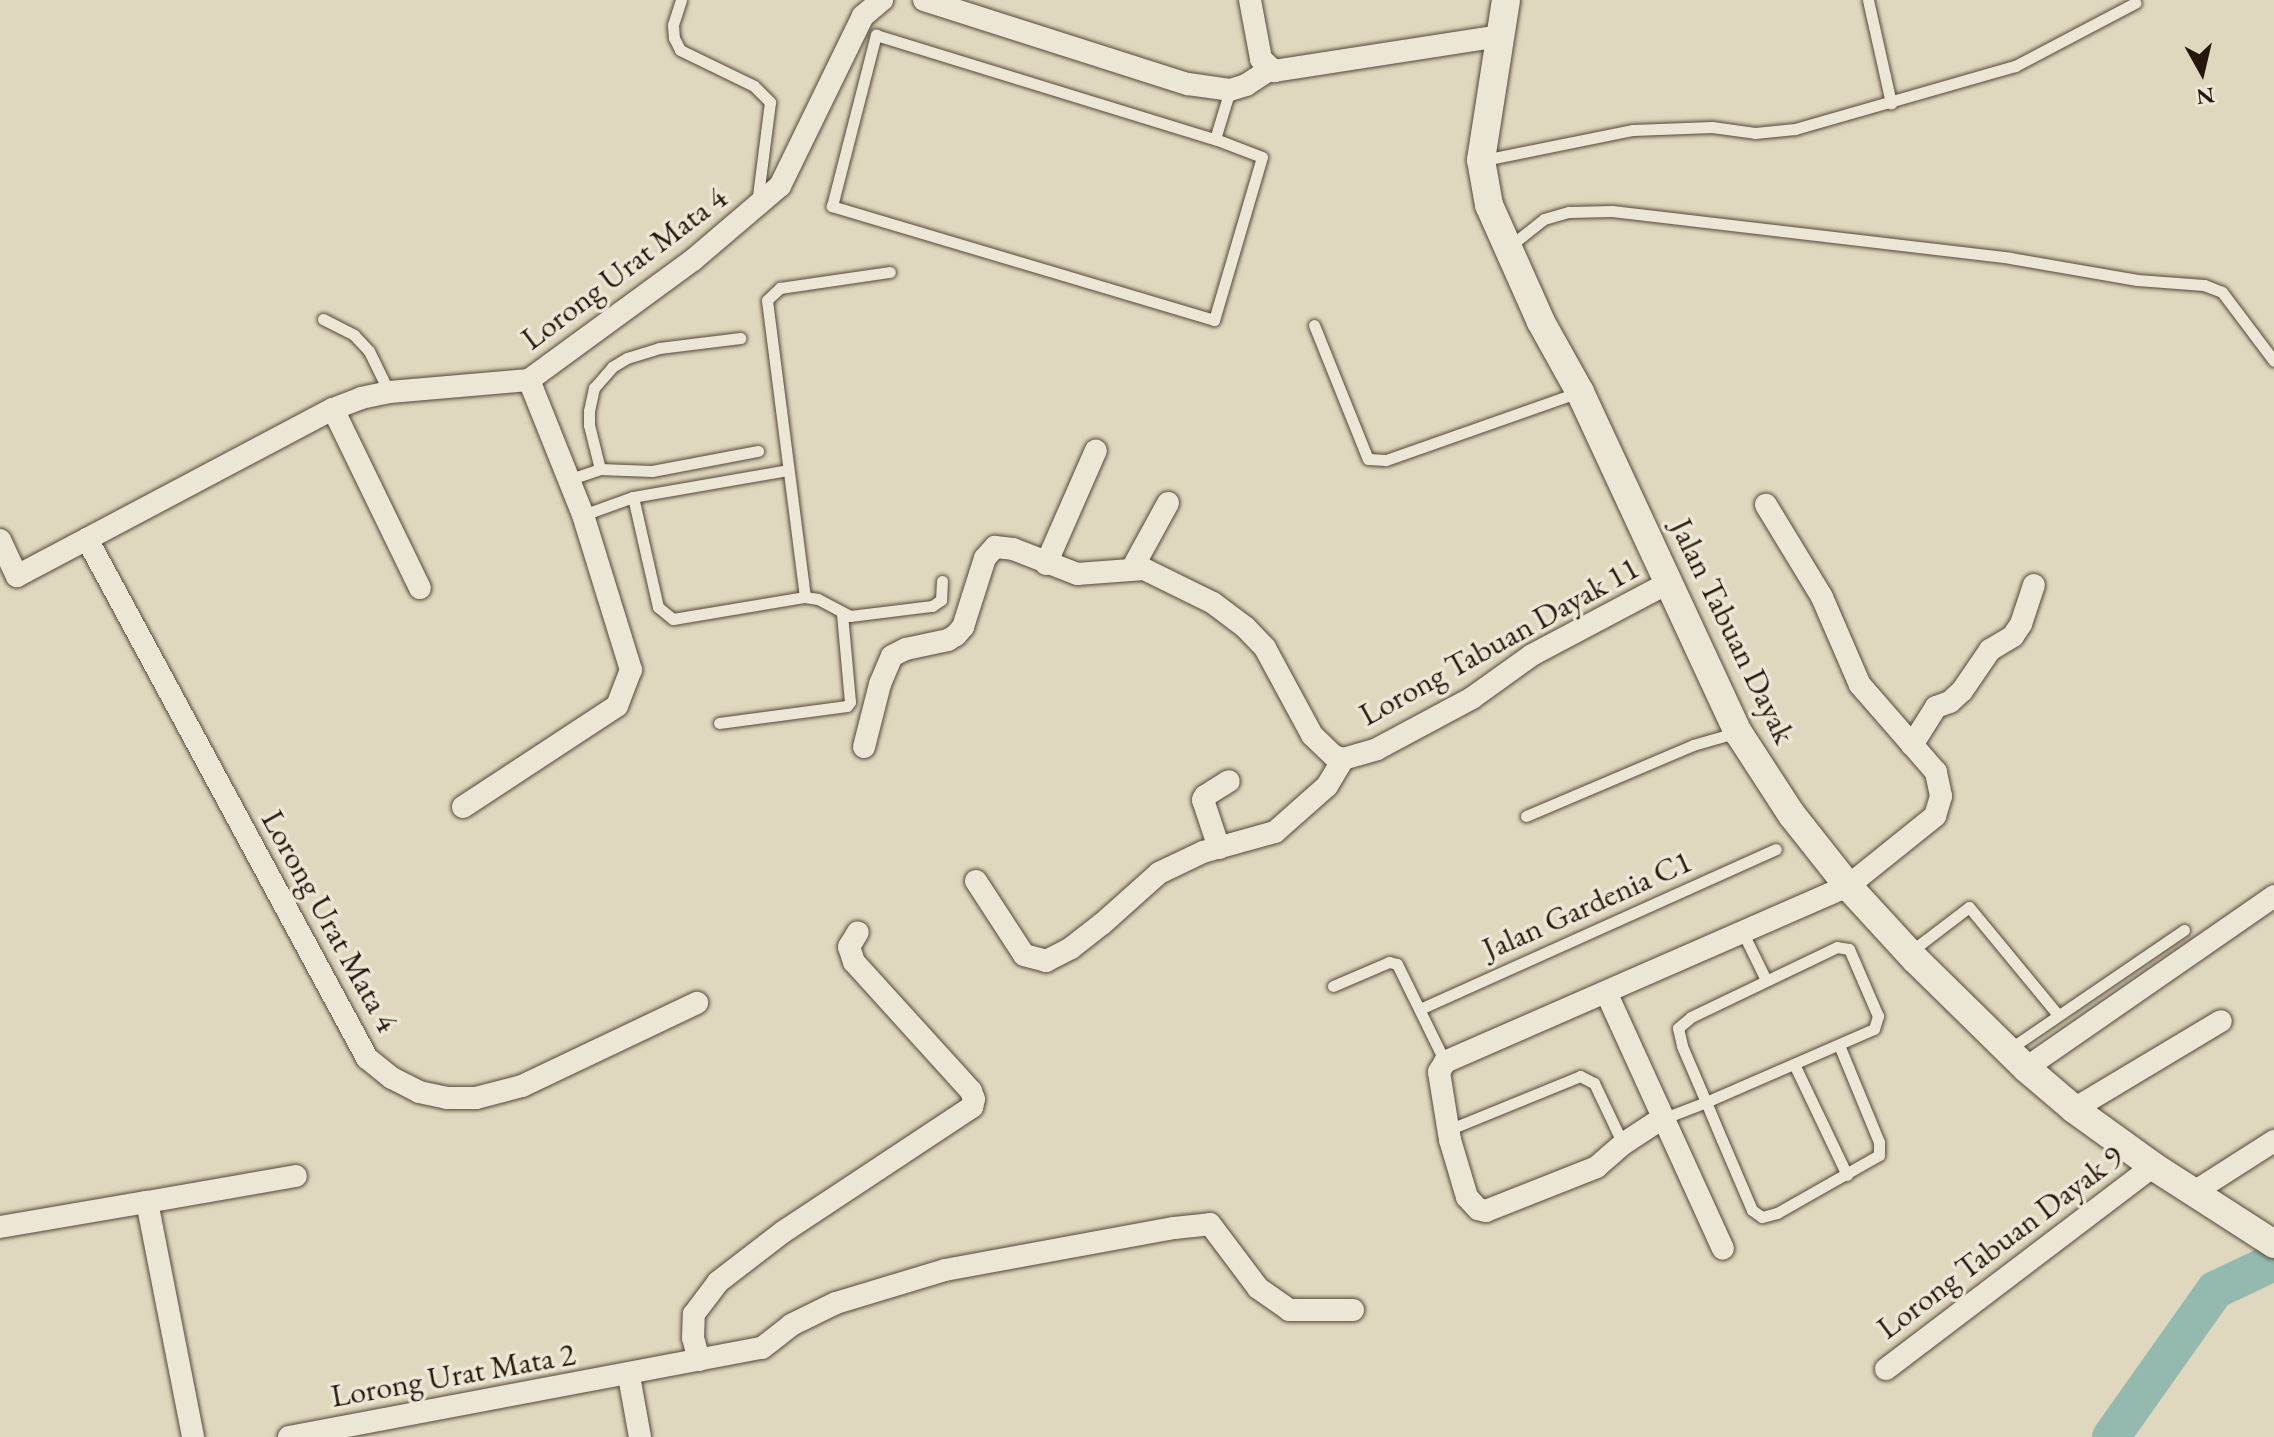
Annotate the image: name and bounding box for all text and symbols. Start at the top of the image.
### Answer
north arrow [2162,32,2242,112]
text: N [2195,81,2216,112]
street label: Lorong Urat Mata 4 [514,178,734,358]
street label: Jalan Tabuan Dayak [1662,512,1804,750]
street label: Lorong Tabuan Dayak 11 [1353,548,1645,734]
street label: Lorong Urat Mata 4 [253,804,407,1038]
street label: Jalan Gardenia C1 [1476,842,1698,968]
street label: Lorong Tabuan Dayak 9 [1869,1137,2131,1347]
street label: Lorong Urat Mata 2 [328,1335,578,1415]

